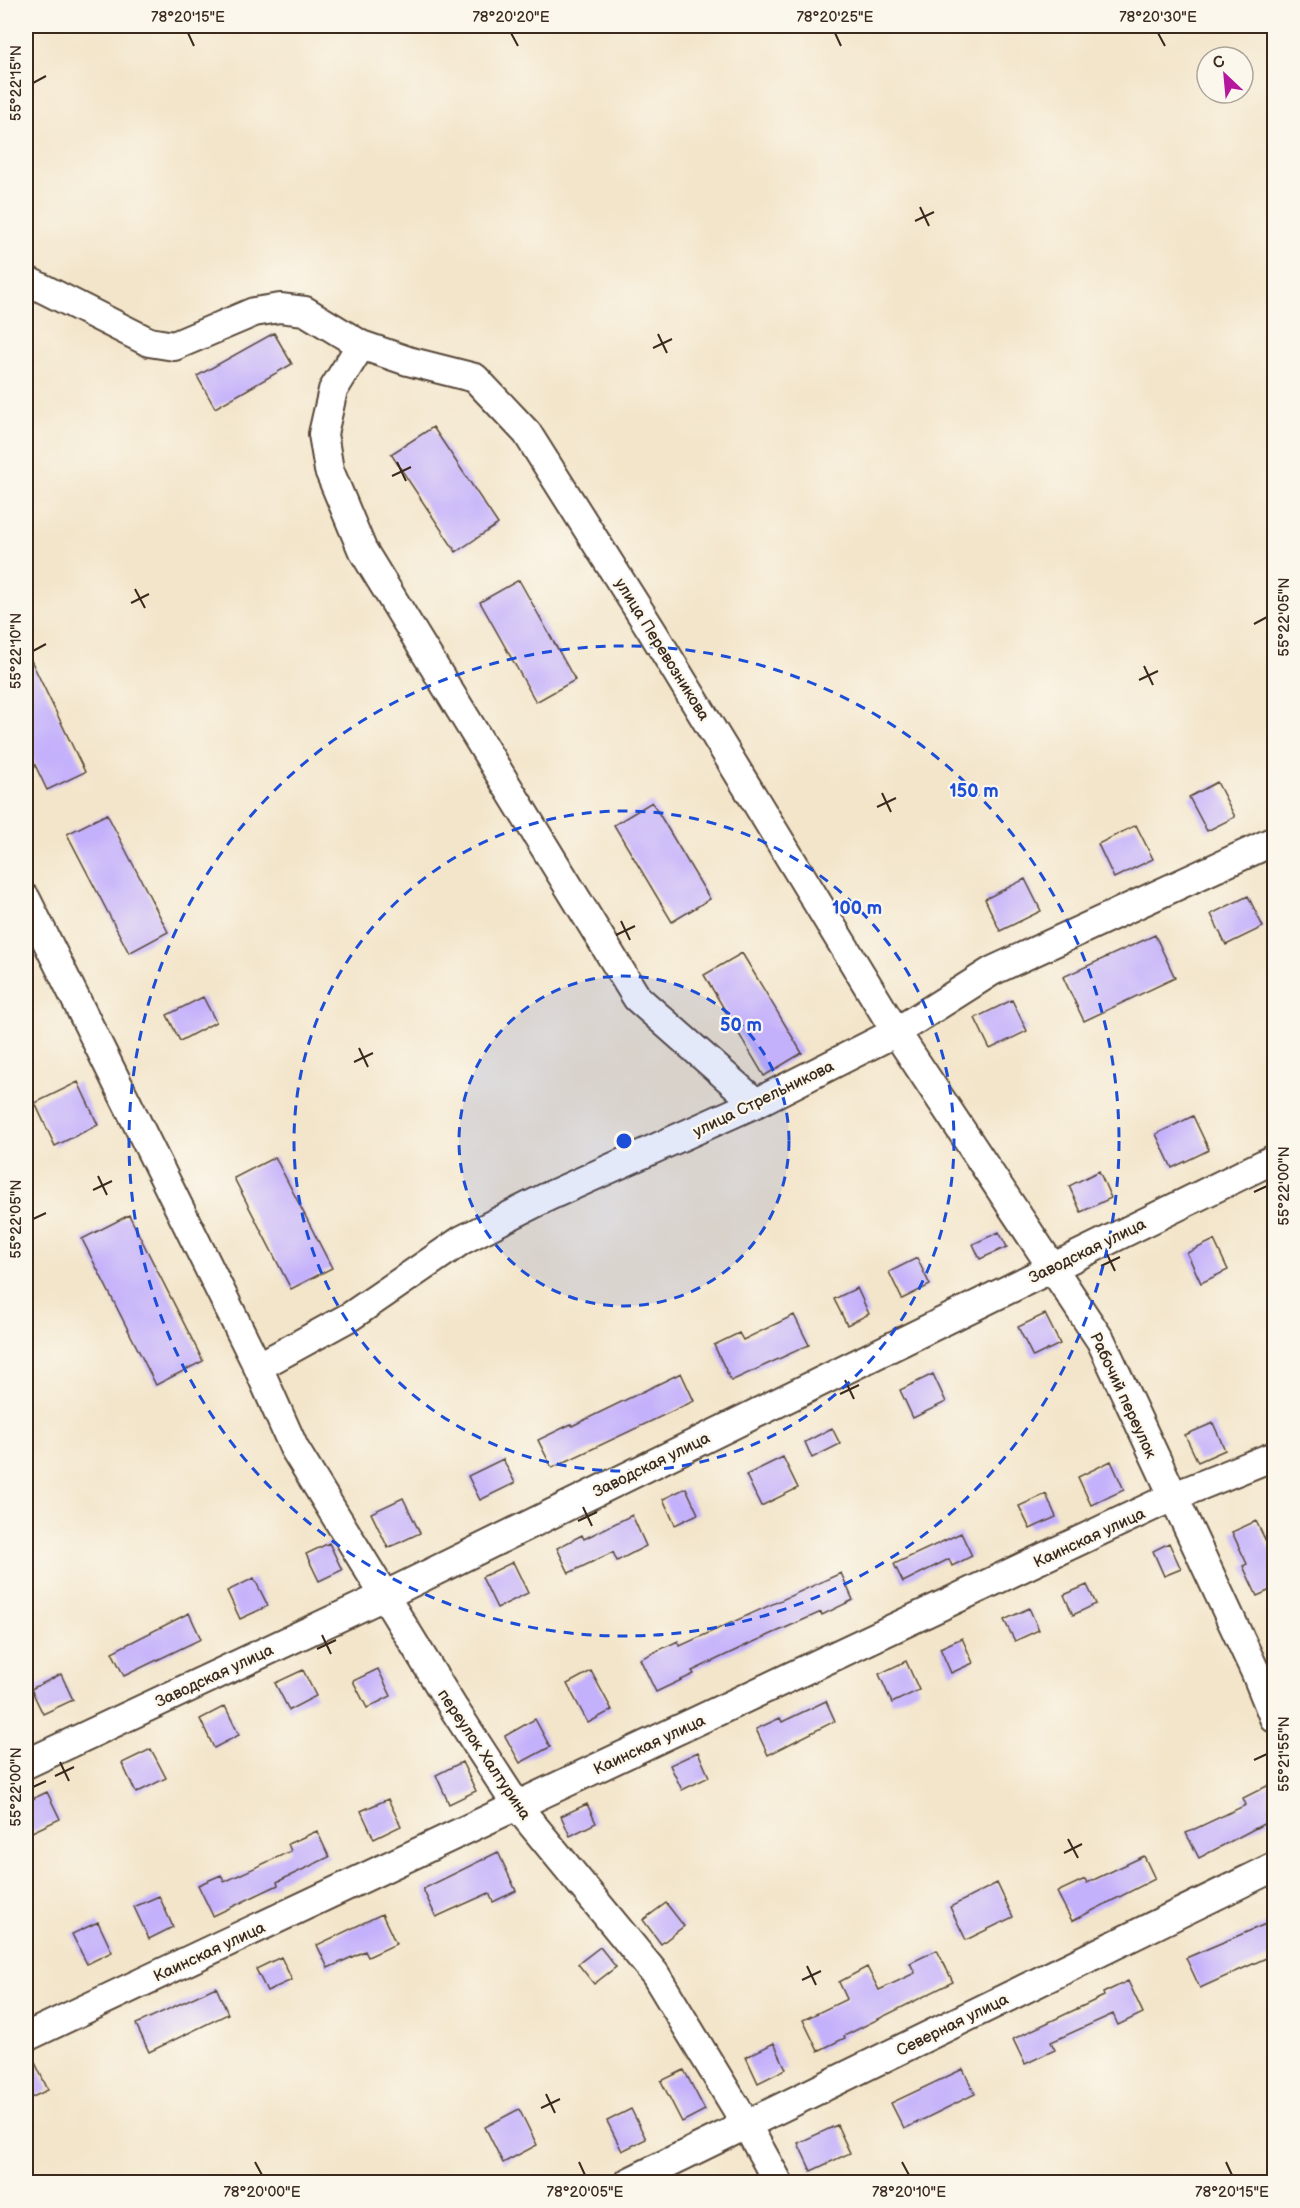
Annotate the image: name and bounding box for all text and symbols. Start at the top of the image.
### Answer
text: 78°20'15"E [151,8,225,27]
text: 78°20'20"E [472,8,550,27]
text: 78°20'25"E [797,8,874,27]
text: 78°20'30"E [1119,8,1197,27]
text: 55°22'15"N [7,45,26,121]
north arrow [1195,45,1255,105]
text: С [1210,52,1228,74]
street label: улица Перевозникова [610,575,714,725]
text: 55°22'05"N [1275,577,1294,657]
text: 55°22'10"N [7,613,26,689]
text: 150 m [949,781,999,802]
text: 100 m [832,898,882,919]
text: 50 m [720,1015,762,1036]
street label: улица Стрельникова [690,1057,838,1142]
centre of rings [614,1131,634,1151]
text: 55°22'00"N [1275,1146,1294,1226]
text: 55°22'05"N [7,1179,26,1259]
street label: Заводская улица [1026,1215,1150,1288]
street label: Рабочий переулок [1085,1330,1160,1462]
street label: Заводская улица [590,1429,714,1502]
street label: Каинская улица [1031,1504,1149,1572]
street label: Заводская улица [153,1641,277,1712]
street label: переулок Халтурина [433,1686,535,1824]
street label: Каинская улица [591,1711,709,1779]
text: 55°21'55"N [1275,1716,1294,1792]
text: 55°22'00"N [7,1747,26,1827]
street label: Каинская улица [151,1918,269,1986]
street label: Северная улица [894,1990,1012,2061]
text: 78°20'00"E [223,2183,301,2202]
text: 78°20'05"E [547,2183,624,2202]
text: 78°20'10"E [872,2183,946,2202]
text: 78°20'15"E [1195,2183,1269,2202]

